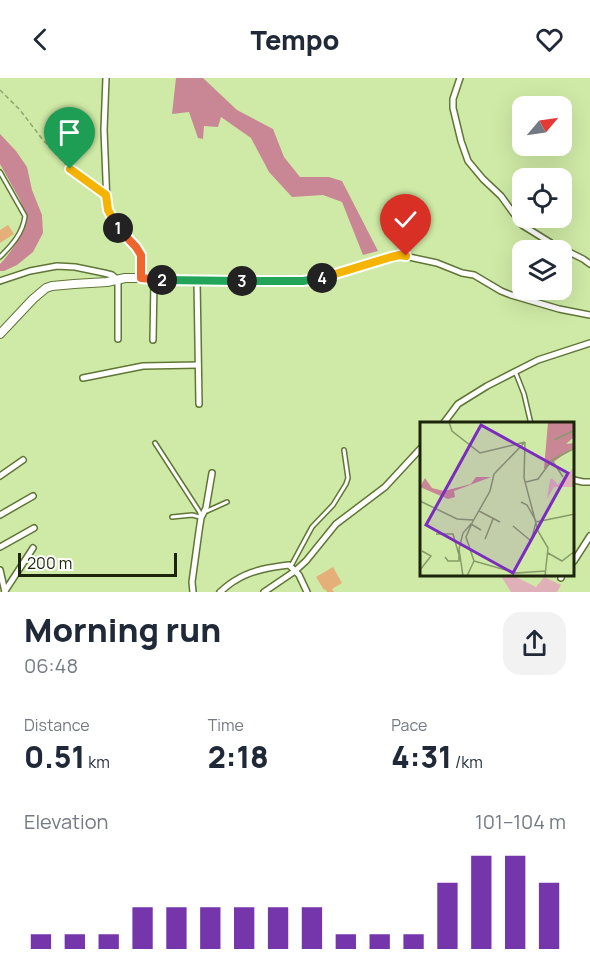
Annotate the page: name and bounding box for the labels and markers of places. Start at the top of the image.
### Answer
pin [44,107,95,169]
pin [380,194,431,256]
pin: 1 [103,213,133,243]
pin: 4 [307,263,337,293]
pin: 2 [147,265,177,295]
pin: 3 [227,266,257,296]

